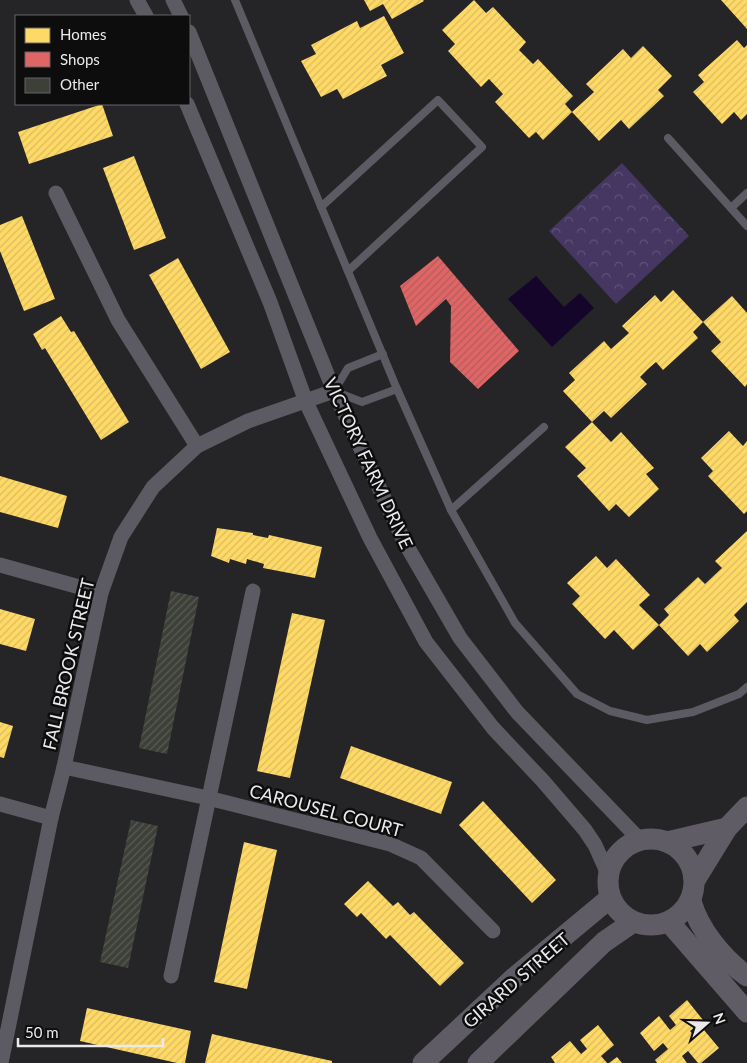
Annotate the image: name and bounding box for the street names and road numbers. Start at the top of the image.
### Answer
street label: VICTORY FARM DRIVE [320,374,418,552]
street label: FALL BROOK STREET [38,576,98,752]
street label: CAROUSEL COURT [247,779,405,841]
street label: GIRARD STREET [458,927,574,1032]

